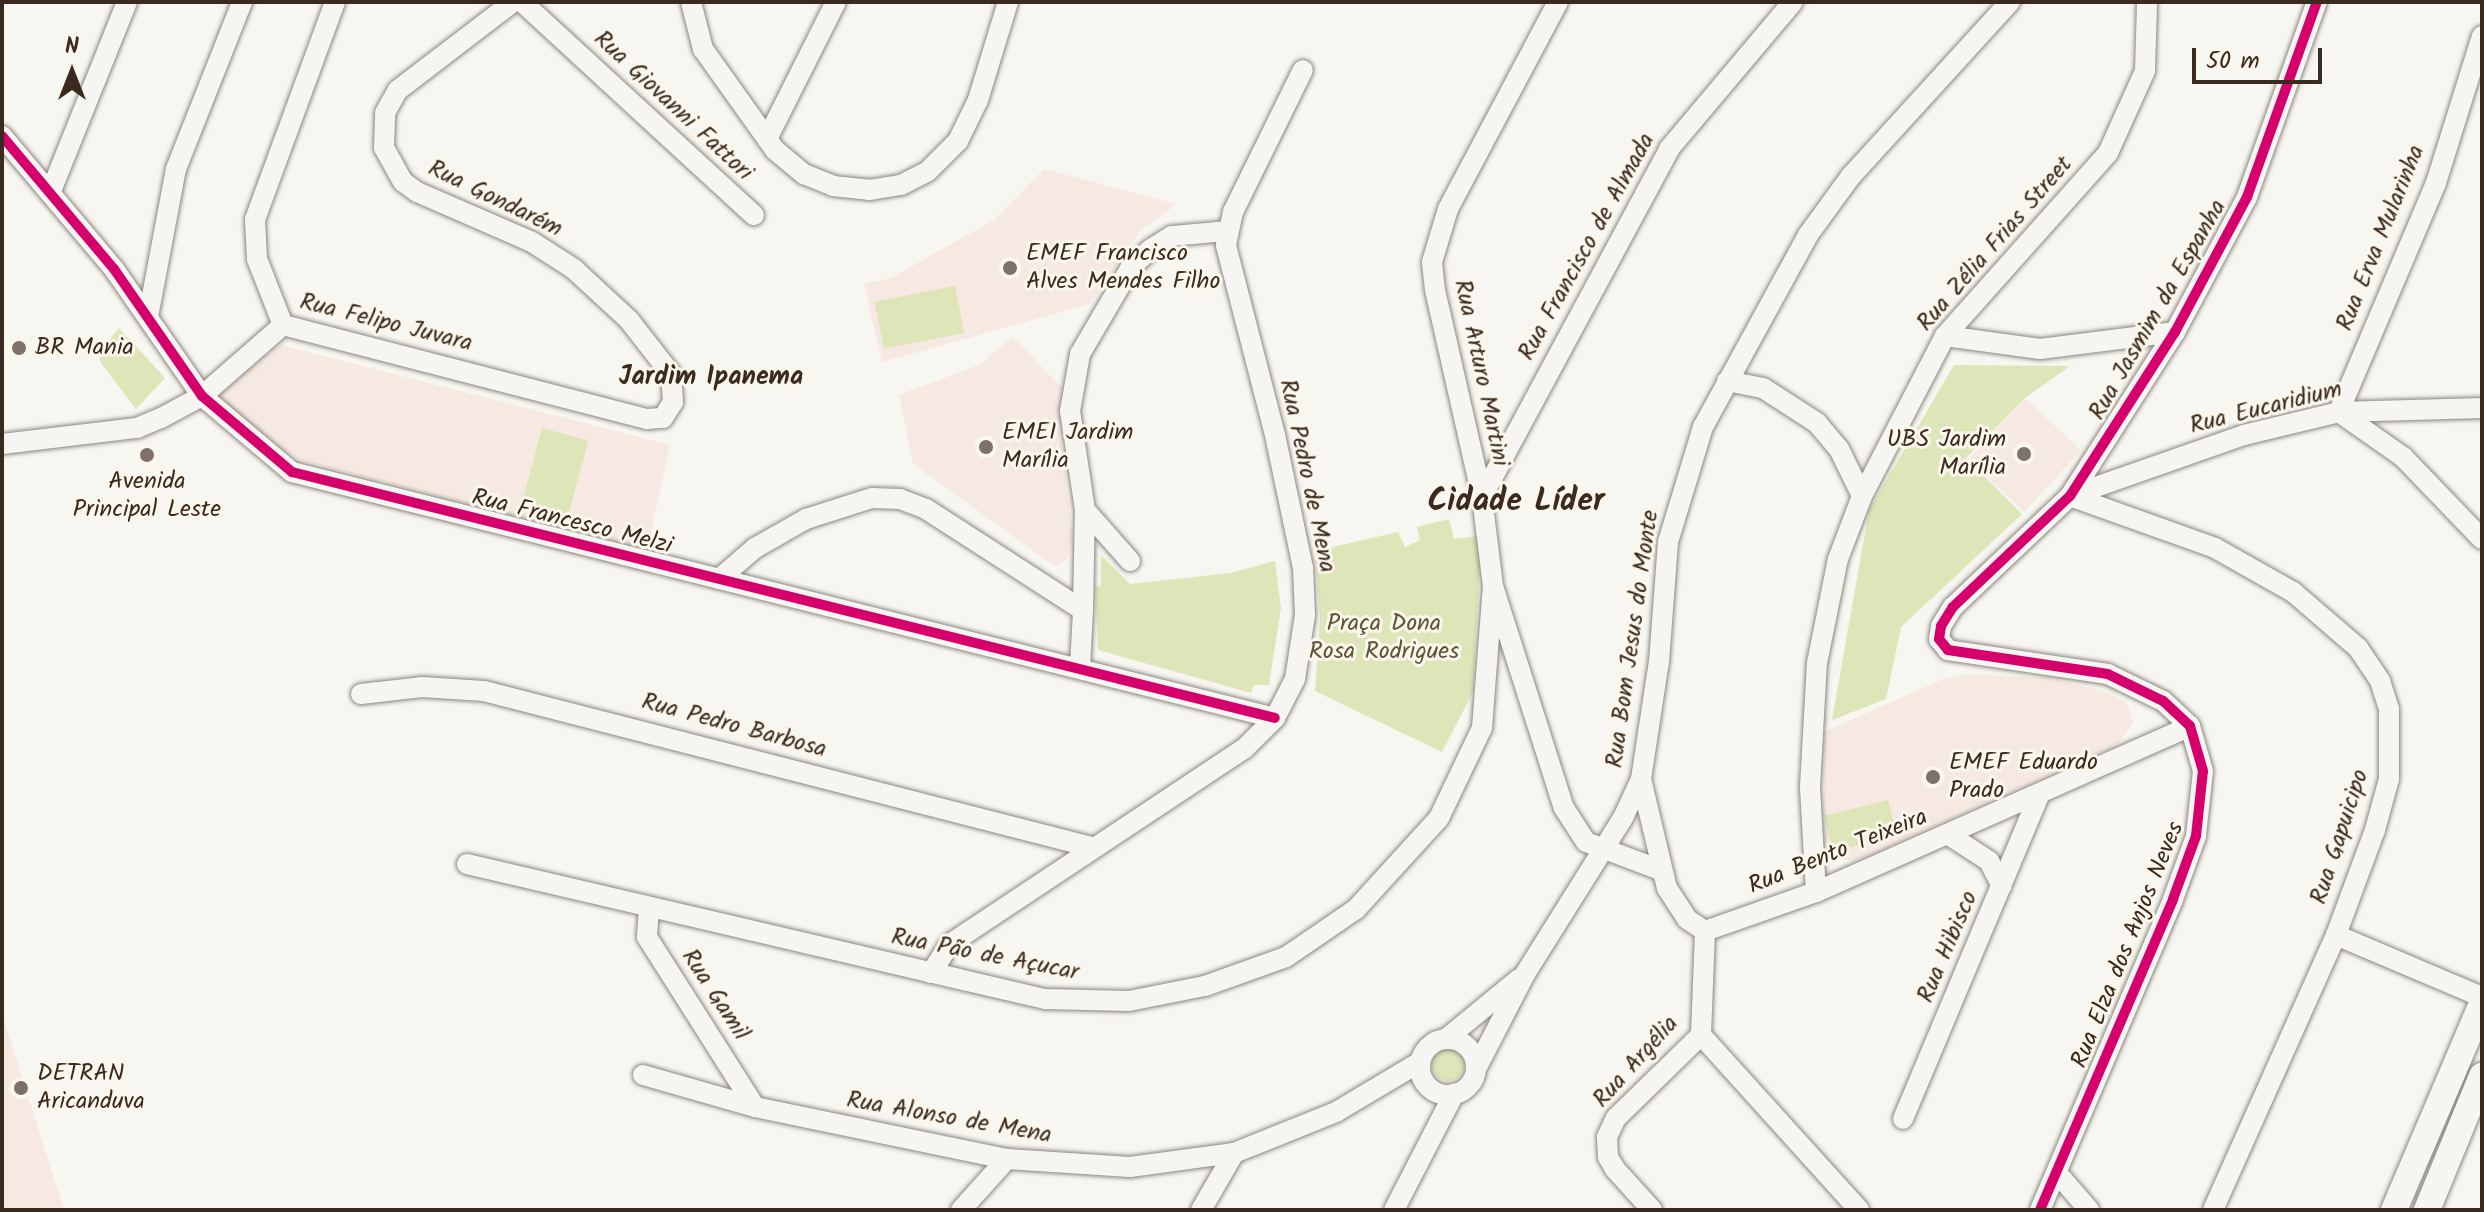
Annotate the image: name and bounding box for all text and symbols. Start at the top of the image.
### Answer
street label: Rua Giovanni Fattori [588,25,758,187]
text: N [65,30,79,65]
north arrow [32,32,112,112]
scale bar [2196,32,2326,82]
text: 50 m [2206,42,2260,81]
street label: Rua Francisco de Almada [1513,128,1661,366]
street label: Rua Erva Mularinha [2331,141,2431,335]
street label: Rua Zélia Frias Street [1911,151,2079,337]
street label: Rua Gondarém [423,154,567,244]
street label: Rua Jasmim da Espanha [2083,195,2233,425]
place label: EMEF Francisco Alves Mendes Filho [1026,240,1220,296]
marker: EMEF Francisco Alves Mendes Filho [1001,259,1019,277]
street label: Rua Arturo Martini [1447,277,1515,469]
street label: Rua Felipo Juvara [297,288,475,358]
place label: BR Mania [35,334,134,362]
marker: BR Mania [10,339,28,357]
district label: Jardim Ipanema [619,362,803,394]
street label: Rua Eucaridium [2187,375,2345,441]
street label: Rua Pedro de Mena [1272,377,1342,575]
place label: EMEI Jardim Marília [1002,419,1133,475]
place label: UBS Jardim Marília [1887,426,2006,482]
marker: EMEI Jardim Marília [977,438,995,456]
marker: UBS Jardim Marília [2013,443,2035,465]
marker: Avenida Principal Leste [138,446,156,464]
place label: Avenida Principal Leste [73,468,221,524]
street label: Rua Francesco Melzi [469,483,675,561]
district label: Cidade Líder [1427,483,1605,521]
street label: Rua Bom Jesus do Monte [1601,508,1665,770]
park label: Praça Dona Rosa Rodrigues [1309,610,1459,666]
street label: Rua Pedro Barbosa [638,687,830,765]
place label: EMEF Eduardo Prado [1949,749,2098,805]
street label: Rua Gapuicipo [2305,766,2375,908]
marker: EMEF Eduardo Prado [1924,768,1942,786]
street label: Rua Bento Teixeira [1744,803,1932,901]
street label: Rua Elza dos Anjos Neves [2065,818,2191,1072]
street label: Rua Hibisco [1912,887,1984,1007]
street label: Rua Pão de Açucar [889,923,1081,987]
street label: Rua Gamil [675,944,755,1046]
street label: Rua Argélia [1587,1010,1685,1114]
place label: DETRAN Aricanduva [37,1060,145,1116]
marker: DETRAN Aricanduva [12,1079,30,1097]
street label: Rua Alonso de Mena [844,1086,1054,1150]

